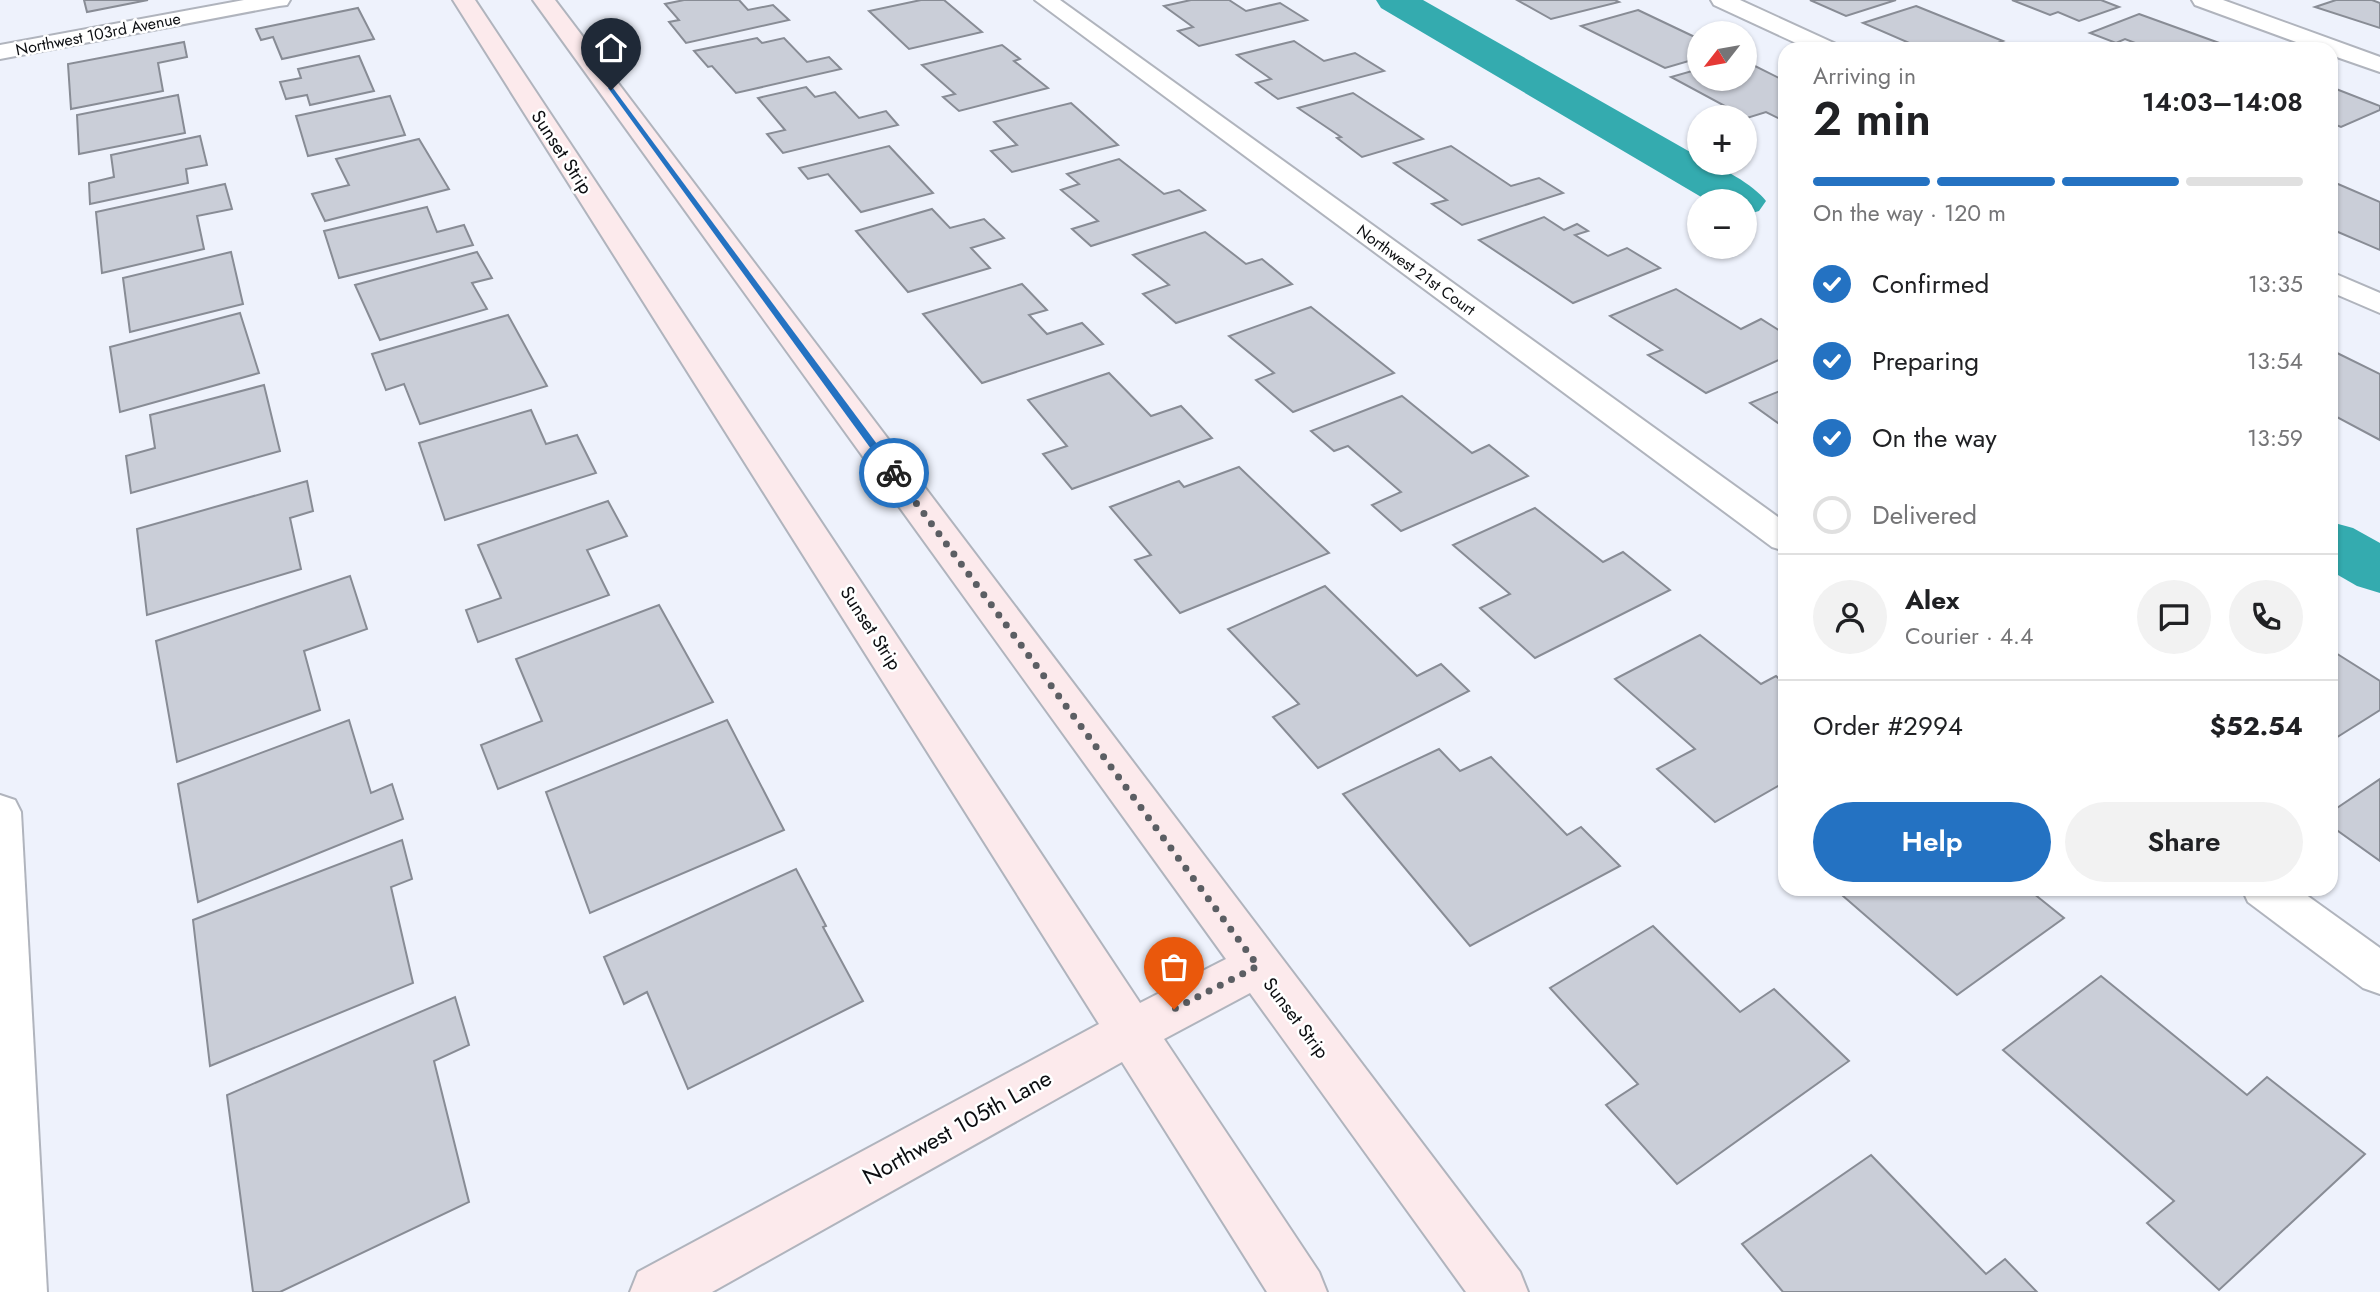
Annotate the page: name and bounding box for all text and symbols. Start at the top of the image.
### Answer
street label: Northwest 103rd Avenue [14,7,182,61]
pin [581,18,641,90]
north arrow [1687,21,1757,91]
map controls [1687,21,1757,259]
icon: home [592,29,630,67]
text: Arriving in [1813,59,1916,93]
text: 14:03–14:08 [2142,83,2303,121]
text: 2 min [1813,86,1931,152]
street label: Sunset Strip [525,105,599,199]
button: + [1687,105,1757,175]
button: − [1687,189,1757,259]
text: On the way · 120 m [1813,196,2006,230]
street label: Northwest 21st Court [1352,219,1480,321]
icon: check [1813,265,1851,303]
text: Confirmed [1872,265,1989,303]
text: 13:35 [2248,267,2303,301]
icon: check [1813,342,1851,380]
text: Preparing [1872,342,1979,380]
text: 13:54 [2247,344,2303,378]
icon: check [1813,419,1851,457]
text: On the way [1872,419,1997,457]
text: 13:59 [2247,421,2303,455]
courier [859,438,929,508]
icon: bike [875,454,913,492]
text: Delivered [1872,496,1977,534]
button: person [1813,580,1887,654]
button: chat [2137,580,2211,654]
button: phone [2229,580,2303,654]
street label: Sunset Strip [834,581,908,675]
text: Alex [1905,581,1959,619]
text: Courier · 4.4 [1905,619,2033,653]
text: Order #2994 [1813,707,1963,745]
text: $52.54 [2210,707,2303,745]
button: Help [1813,802,2051,882]
button: Share [2065,802,2303,882]
pin [1144,937,1204,1009]
icon: bag [1155,948,1193,986]
street label: Sunset Strip [1257,972,1336,1064]
street label: Northwest 105th Lane [856,1061,1058,1193]

